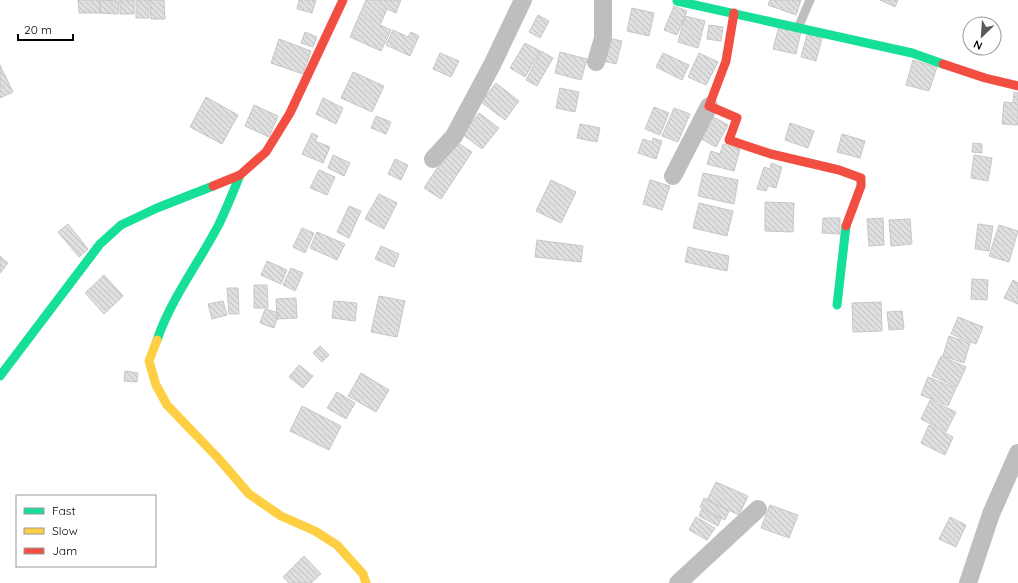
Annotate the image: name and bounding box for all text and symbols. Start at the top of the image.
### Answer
scale bar [18,16,73,42]
north arrow [962,16,1002,56]
text: 20 m [24,22,52,37]
text: N [971,37,984,53]
legend [16,495,156,567]
text: Fast [52,503,76,518]
text: Slow [52,523,78,538]
text: Jam [52,543,77,558]

